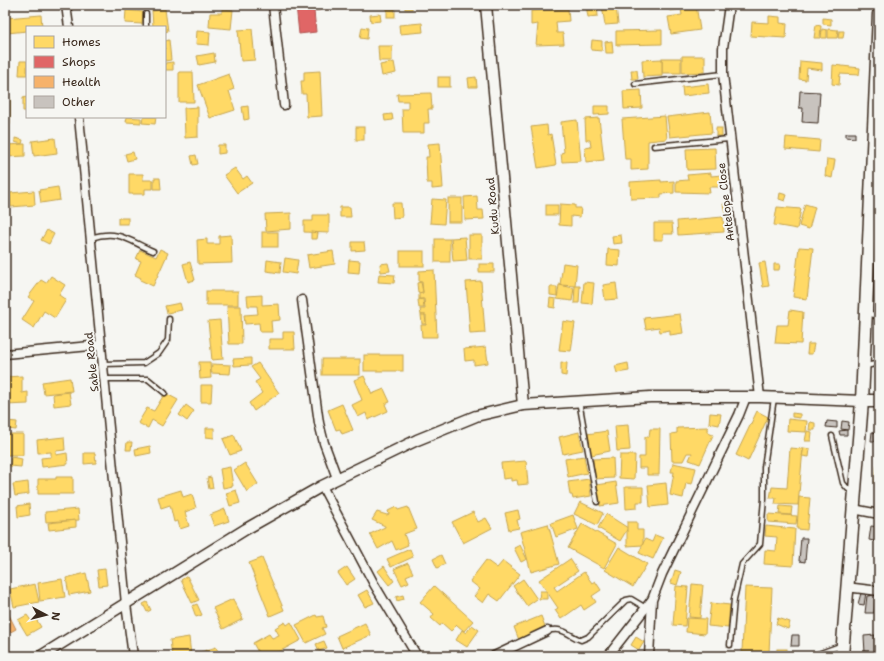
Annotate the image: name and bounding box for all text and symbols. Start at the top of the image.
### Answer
legend [26,26,166,118]
text: Homes [62,34,101,50]
text: Shops [62,54,96,70]
text: Health [62,74,101,90]
text: Other [62,94,96,110]
street label: Antelope Close [714,162,738,242]
street label: Kudu Road [483,177,503,235]
street label: Sable Road [81,331,103,393]
north arrow [26,595,66,635]
text: N [47,611,63,622]

